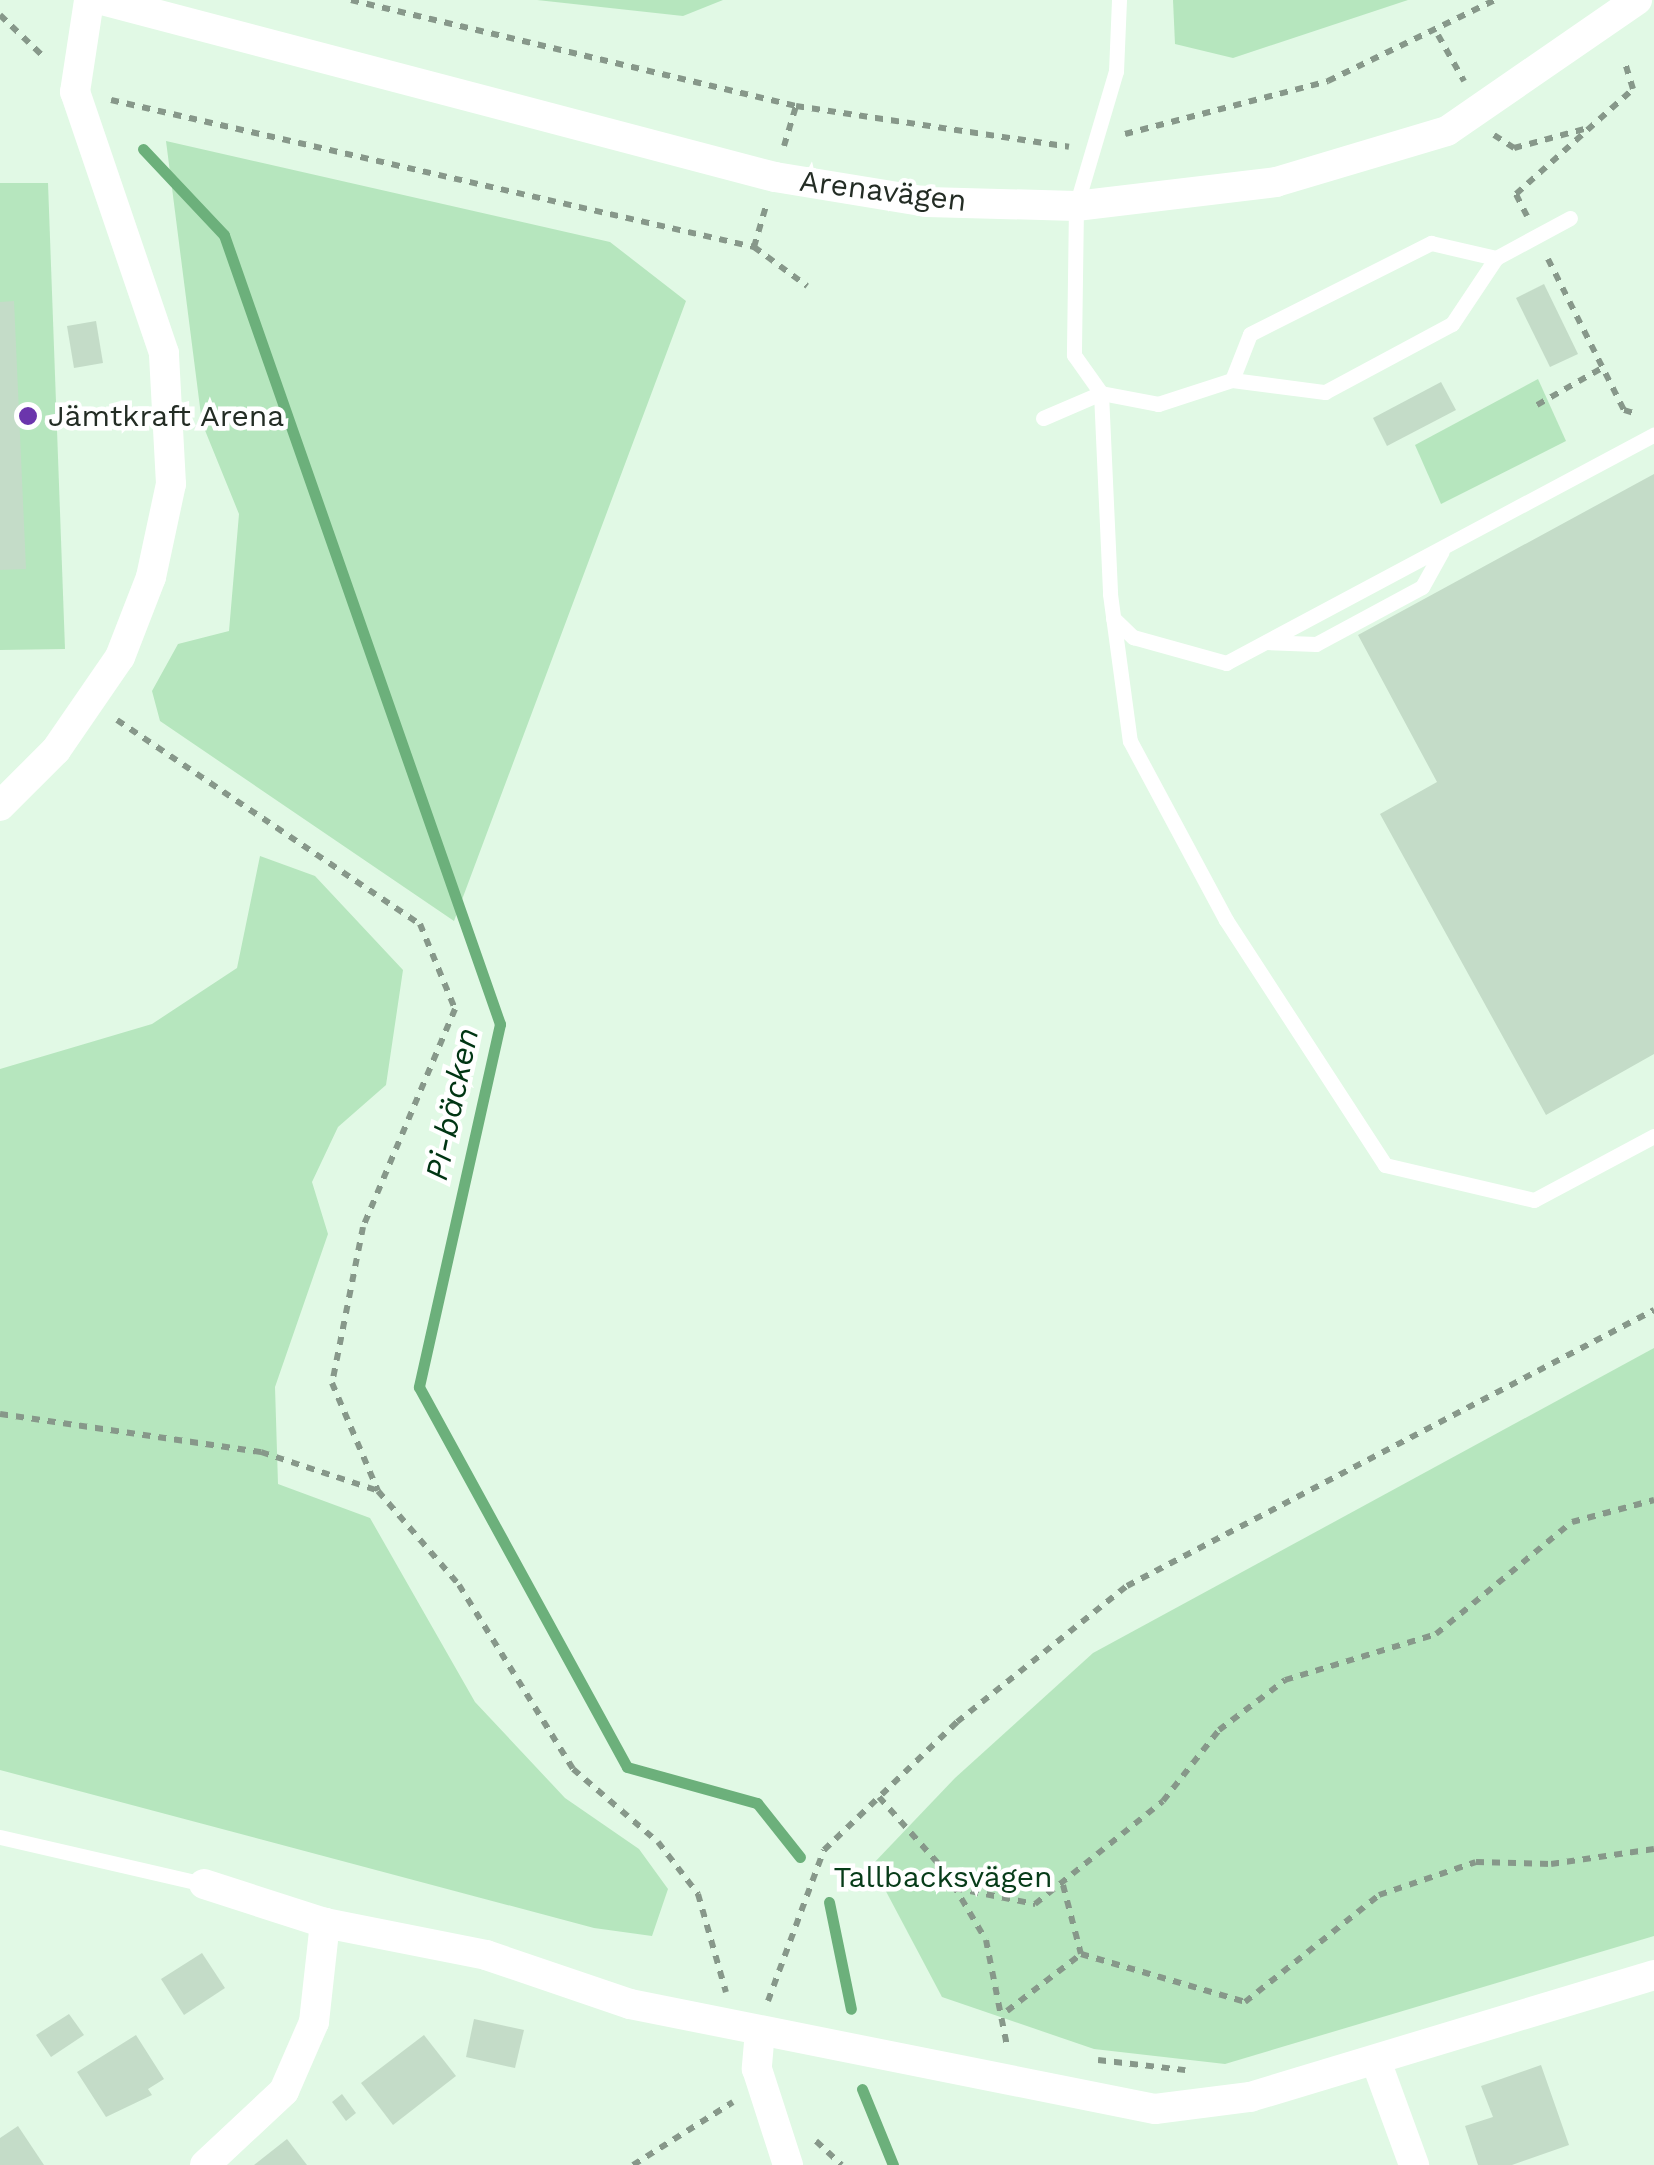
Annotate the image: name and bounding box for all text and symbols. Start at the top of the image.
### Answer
street label: Arenavägen [797,163,969,219]
place label: Jämtkraft Arena [48,398,286,434]
marker: Jämtkraft Arena [17,405,39,427]
water label: Pi-bäcken [417,1024,487,1184]
park label: Tallbacksvägen [833,1859,1053,1895]

